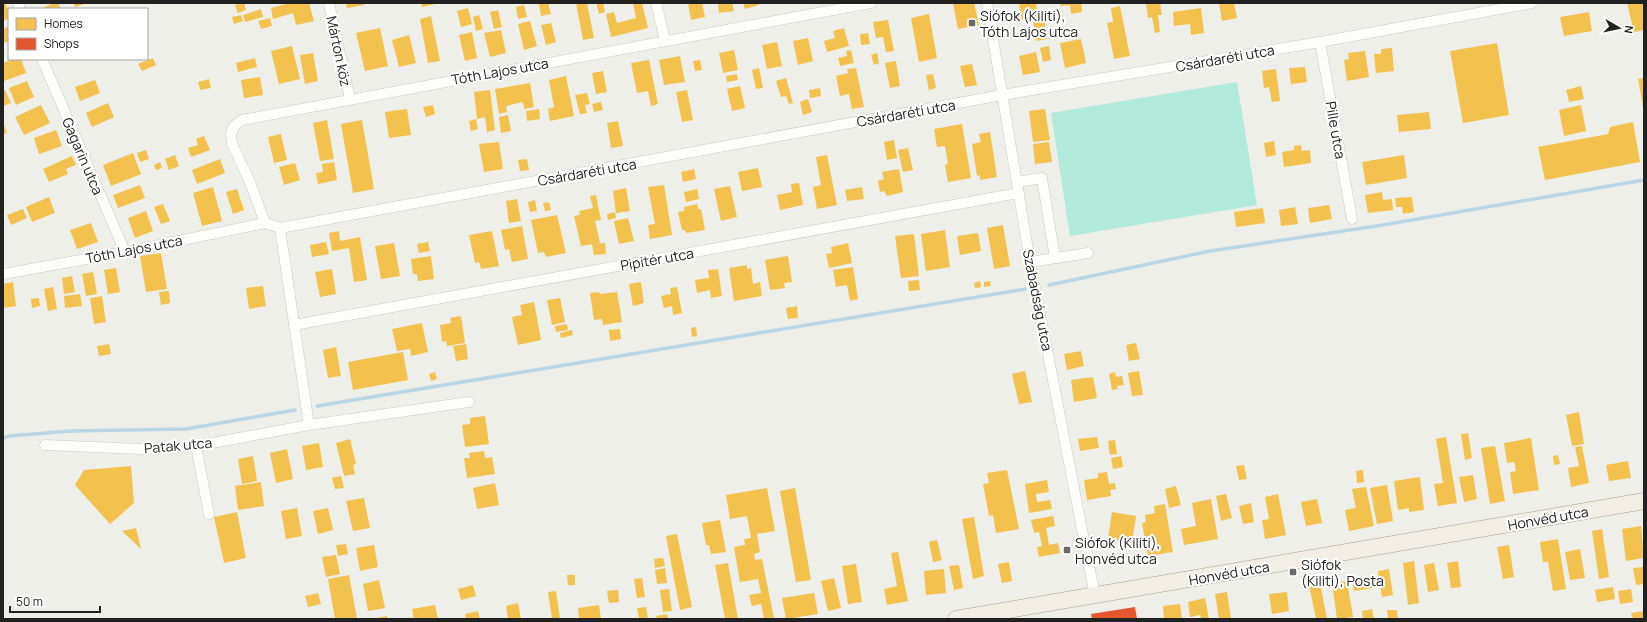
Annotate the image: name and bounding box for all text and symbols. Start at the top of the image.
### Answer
place label: Siófok (Kiliti), Tóth Lajos utca [980,6,1078,41]
legend [8,8,148,60]
north arrow [1599,8,1639,48]
street label: Márton köz [322,14,356,88]
text: Homes [44,15,83,32]
marker: Siófok (Kiliti), Tóth Lajos utca [967,18,977,28]
text: N [1621,25,1637,35]
text: Shops [44,35,79,52]
street label: Csárdaréti utca [1174,40,1276,76]
street label: Tóth Lajos utca [450,53,550,89]
street label: Csárdaréti utca [855,95,957,131]
street label: Pille utca [1322,100,1350,160]
street label: Gagarin utca [58,114,108,198]
street label: Csárdaréti utca [536,154,638,190]
street label: Tóth Lajos utca [84,230,184,268]
street label: Pipitér utca [619,243,695,275]
street label: Szabadság utca [1019,248,1057,352]
street label: Patak utca [143,433,213,457]
street label: Honvéd utca [1506,502,1590,534]
place label: Siófok (Kiliti), Honvéd utca [1075,533,1161,568]
marker: Siófok (Kiliti), Honvéd utca [1062,545,1072,555]
place label: Siófok (Kiliti), Posta [1301,555,1384,590]
street label: Honvéd utca [1187,557,1271,589]
marker: Siófok (Kiliti), Posta [1288,567,1298,577]
scale bar [10,588,100,614]
text: 50 m [16,593,43,610]

